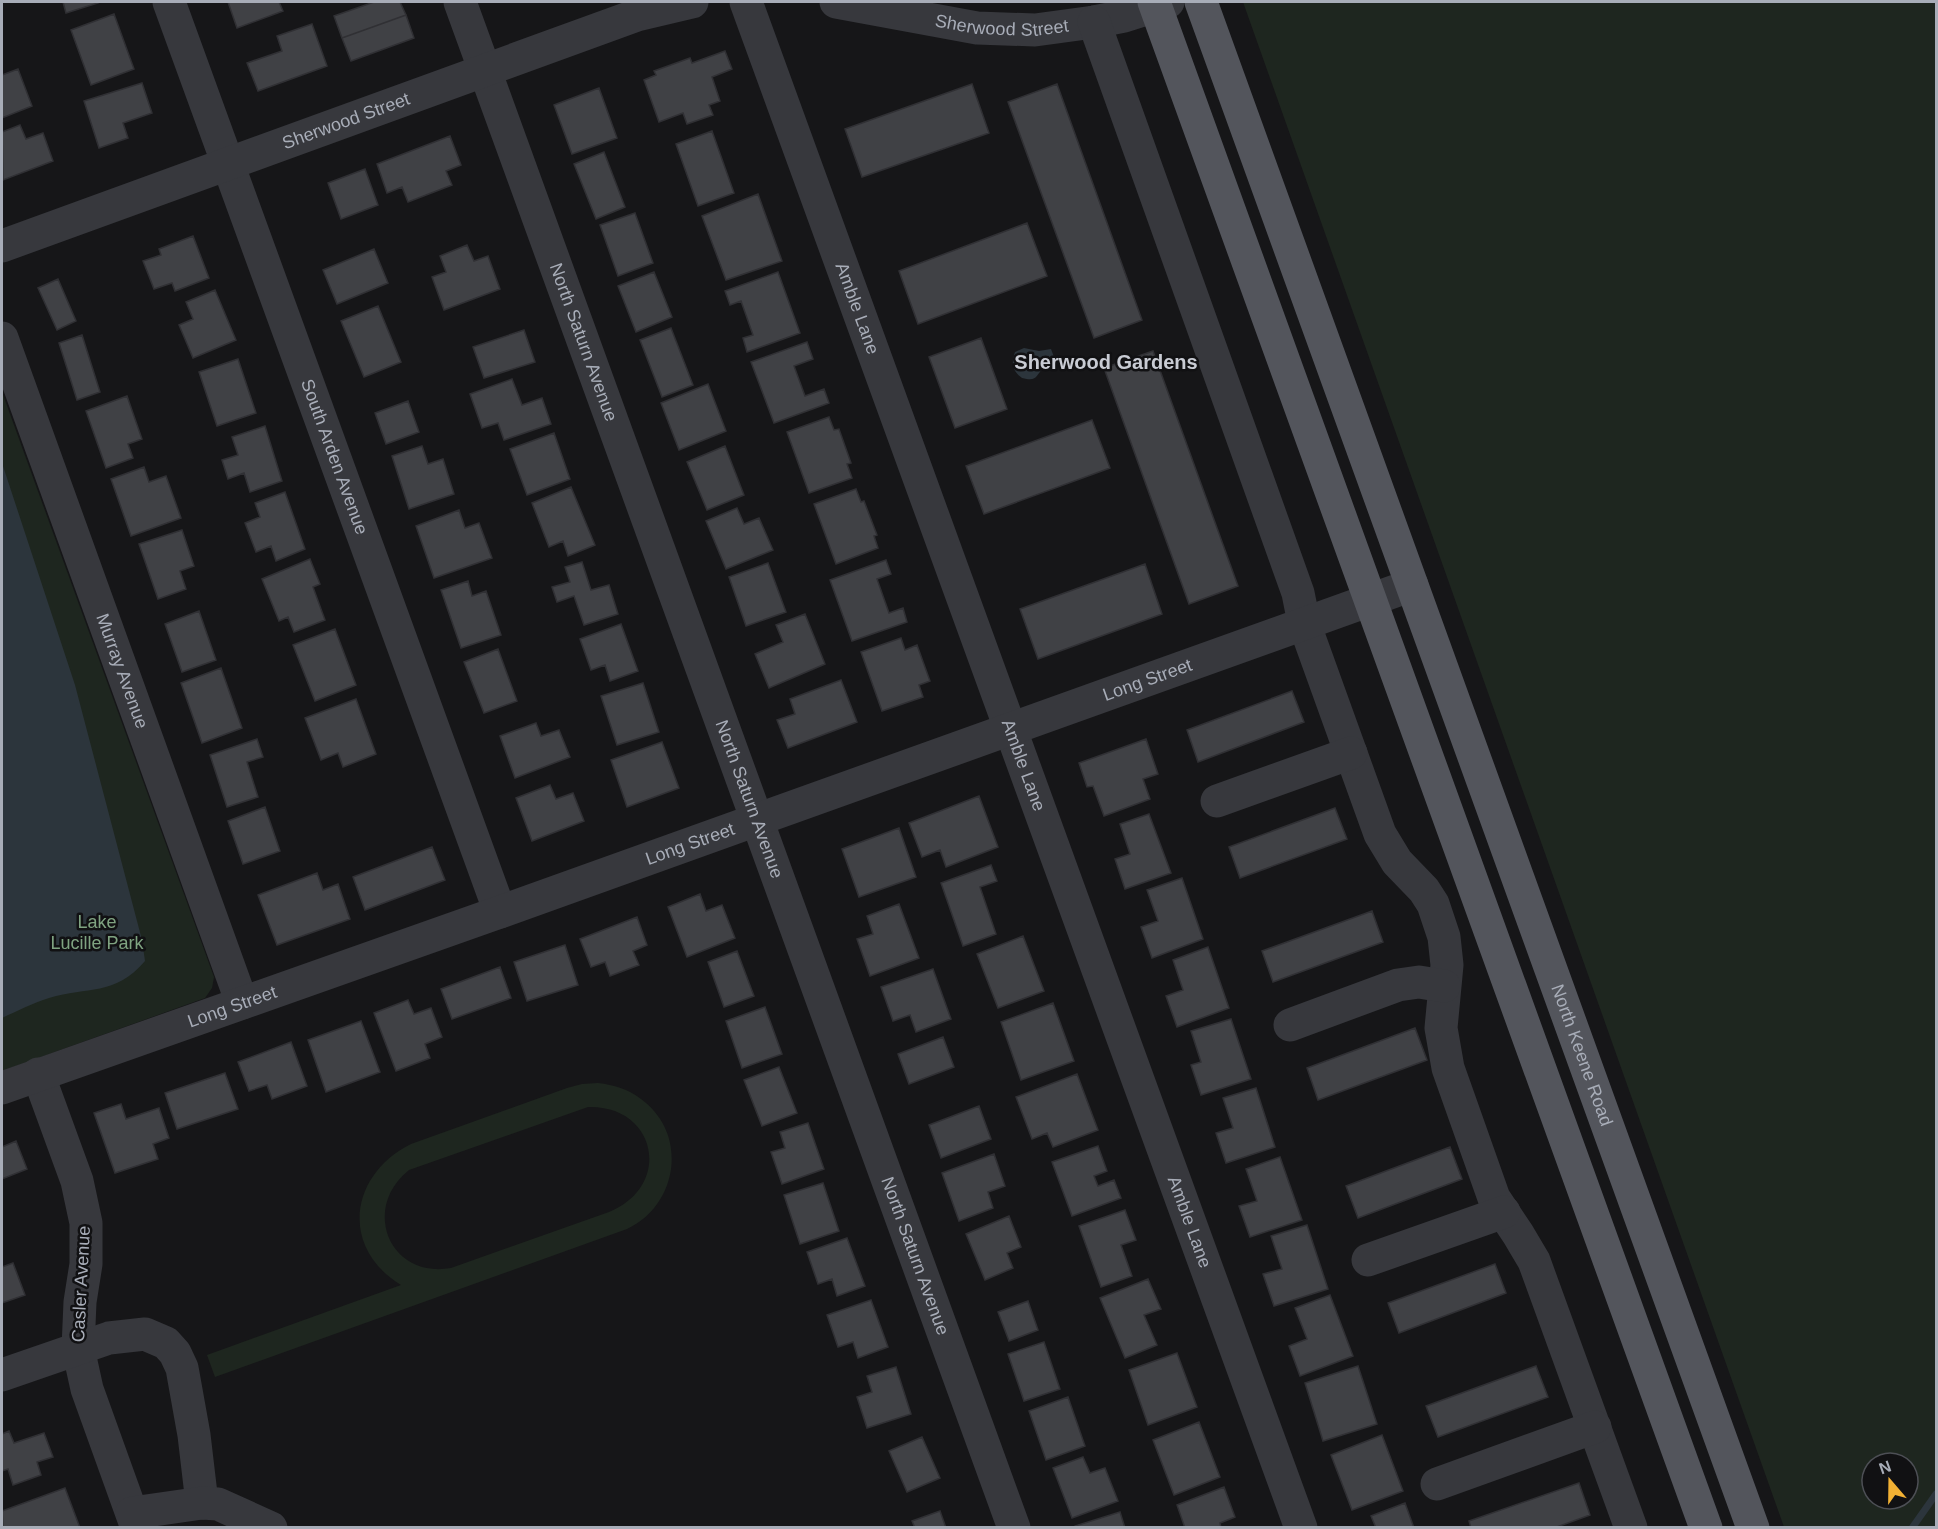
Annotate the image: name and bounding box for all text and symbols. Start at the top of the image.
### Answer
street label: Sherwood Street [933,10,1070,40]
street label: Sherwood Street [279,89,412,153]
street label: North Saturn Avenue [546,260,621,424]
street label: Amble Lane [832,260,883,357]
district label: Sherwood Gardens [1014,351,1198,373]
street label: South Arden Avenue [297,376,372,537]
street label: Murray Avenue [92,611,152,731]
street label: Long Street [1100,655,1195,705]
street label: North Saturn Avenue [712,717,787,881]
street label: Amble Lane [998,717,1049,814]
street label: Long Street [643,819,737,869]
park label: Lake Lucille Park [50,912,145,953]
street label: Long Street [185,982,279,1032]
street label: North Keene Road [1547,982,1617,1129]
street label: Amble Lane [1164,1173,1215,1270]
street label: North Saturn Avenue [877,1174,953,1338]
street label: Casler Avenue [68,1225,94,1343]
north arrow [1860,1451,1920,1511]
text: N [1877,1457,1893,1477]

